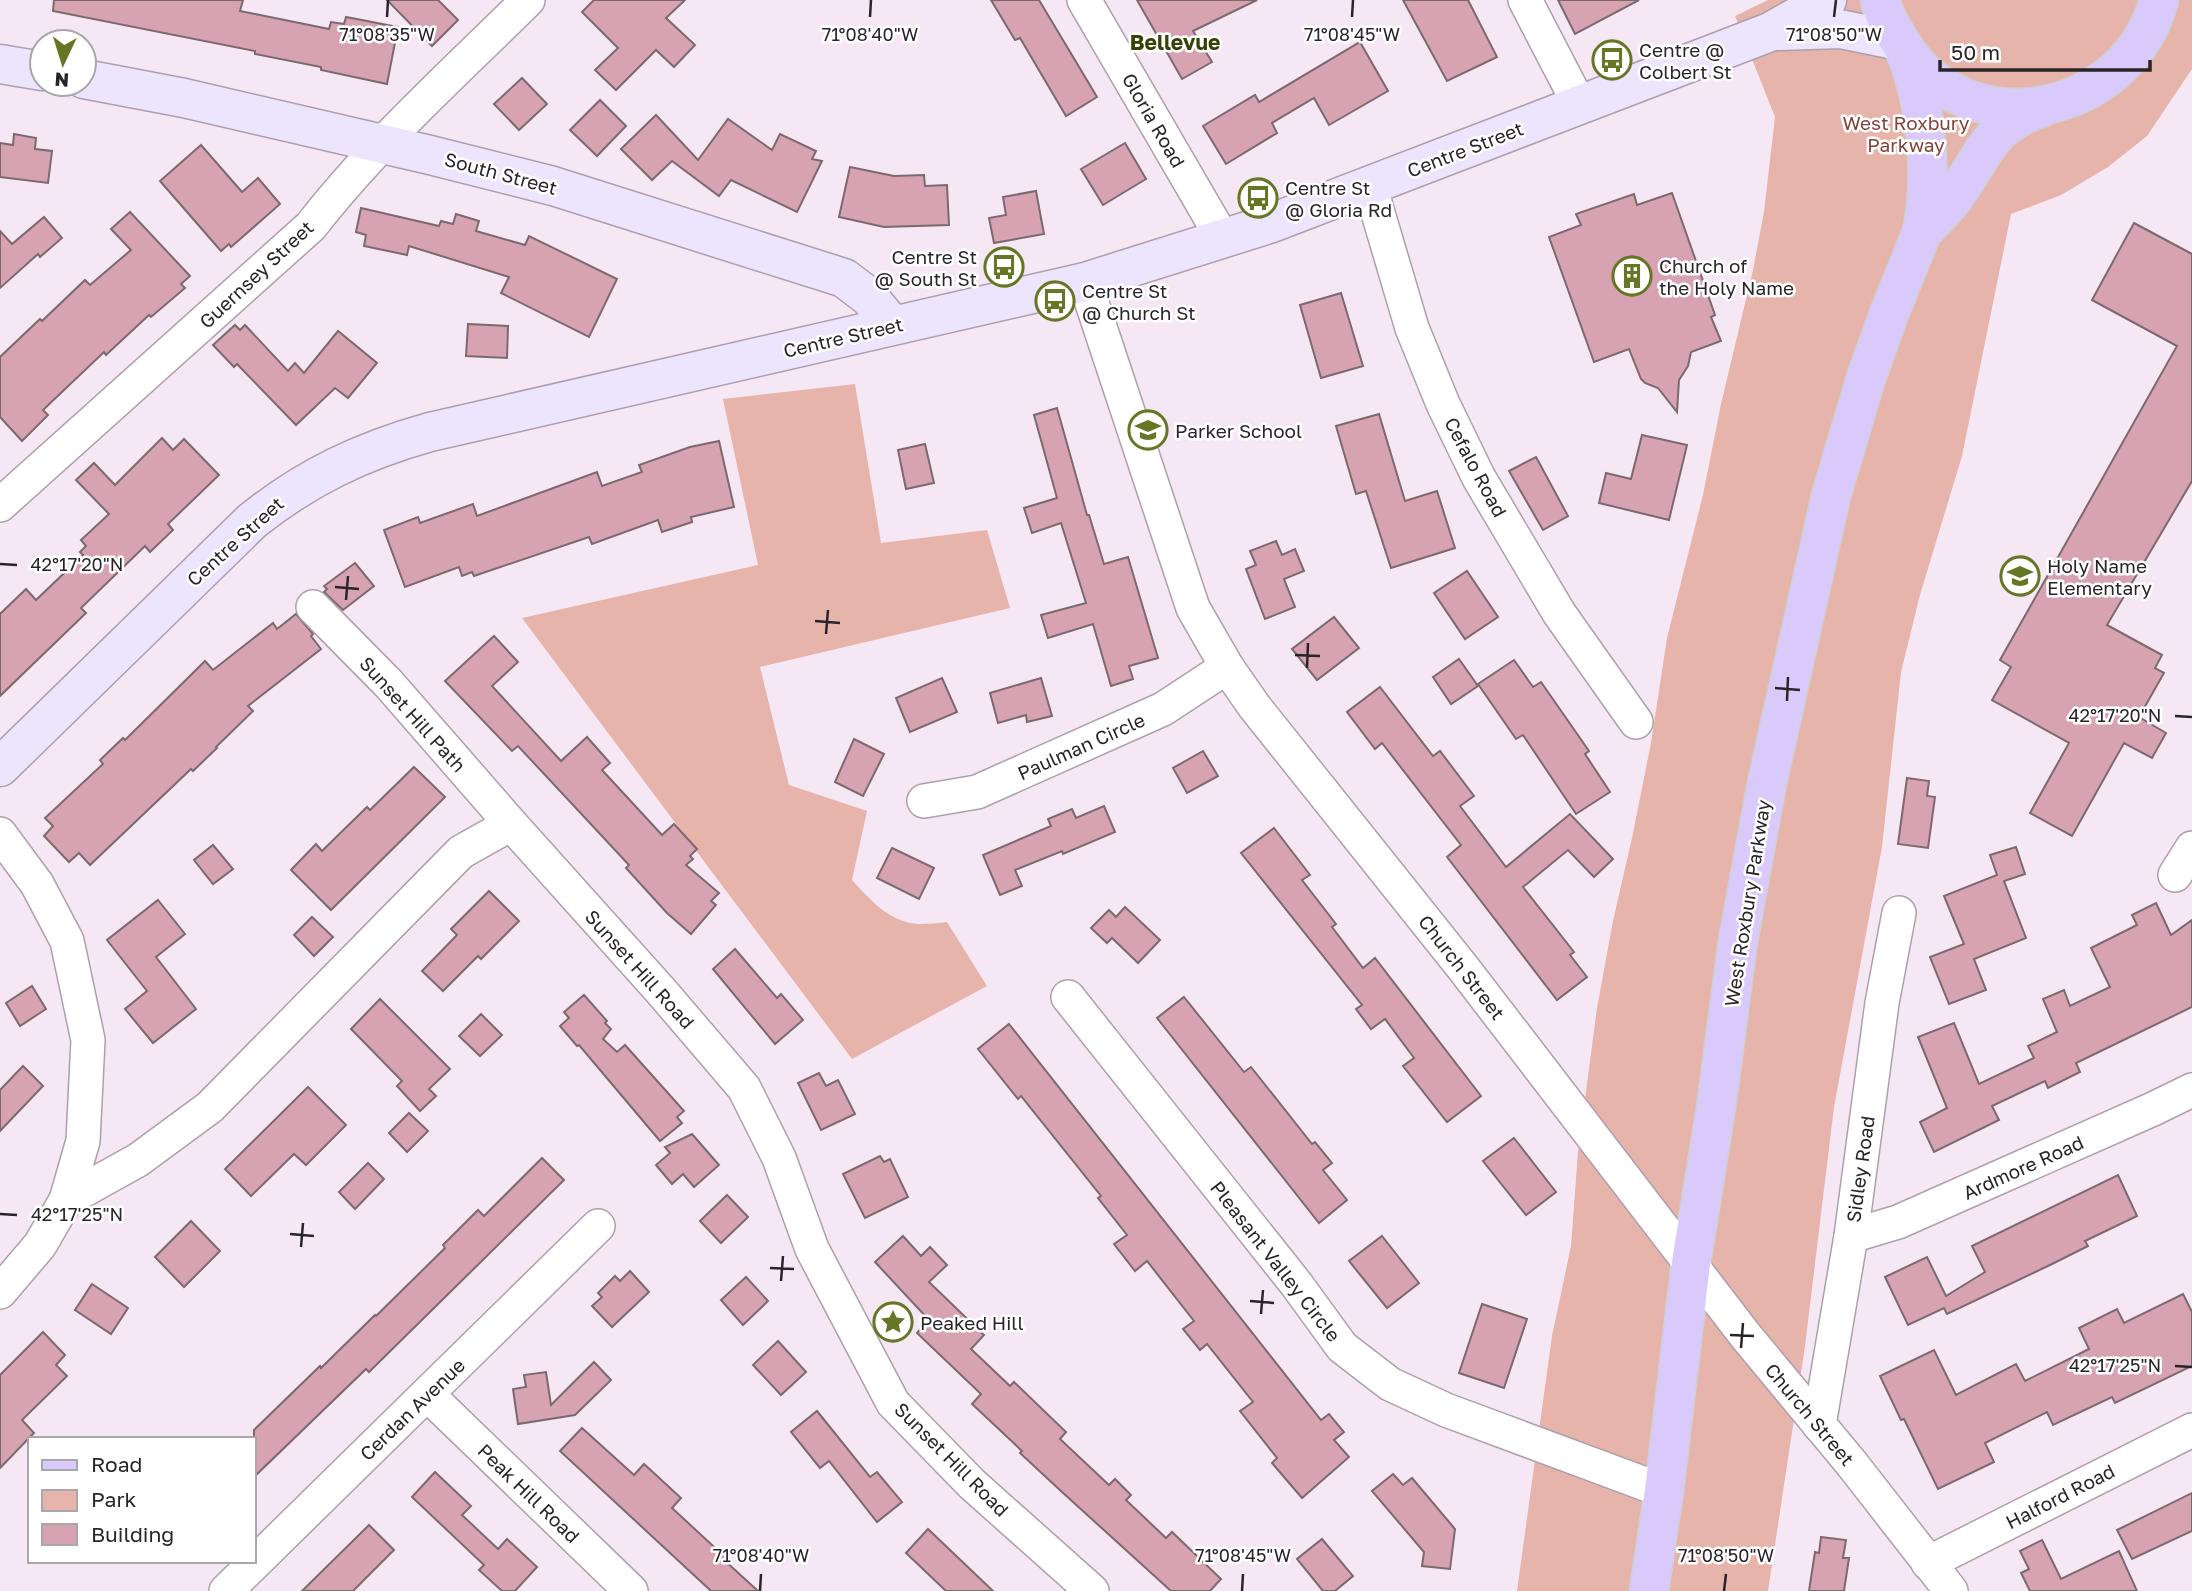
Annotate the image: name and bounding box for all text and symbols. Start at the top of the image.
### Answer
text: 71°08'35"W [339,23,435,45]
text: 71°08'40"W [822,23,918,45]
text: 71°08'45"W [1304,23,1400,45]
text: 71°08'50"W [1786,23,1882,45]
north arrow [28,28,98,98]
scale bar [1940,28,2150,72]
district label: Bellevue [1130,29,1220,55]
place label: Centre @ Colbert St [1639,38,1732,83]
bus stop icon: Centre @ Colbert St [1591,39,1633,81]
text: 50 m [1951,39,2000,65]
text: N [54,68,70,92]
street label: Gloria Road [1118,69,1190,171]
park label: West Roxbury Parkway [1843,111,1970,156]
street label: Centre Street [1404,116,1526,182]
street label: South Street [442,147,560,199]
place label: Centre St @ Gloria Rd [1285,176,1392,221]
bus stop icon: Centre St @ Gloria Rd [1237,177,1279,219]
street label: Guernsey Street [194,215,318,333]
place label: Centre St @ South St [874,245,977,290]
bus stop icon: Centre St @ South St [983,246,1025,288]
place label: Church of the Holy Name [1659,254,1794,299]
building icon: Church of the Holy Name [1611,255,1653,297]
place label: Centre St @ Church St [1082,279,1196,324]
bus stop icon: Centre St @ Church St [1034,280,1076,322]
street label: Centre Street [781,312,905,362]
school or university icon: Parker School [1127,409,1169,451]
street label: Cefalo Road [1440,413,1512,521]
place label: Parker School [1175,419,1302,442]
street label: Centre Street [182,492,288,590]
text: 42°17'20"N [31,553,123,575]
place label: Holy Name Elementary [2047,554,2152,599]
school or university icon: Holy Name Elementary [1999,555,2041,597]
street label: Sunset Hill Path [355,652,471,776]
text: 42°17'20"N [2069,704,2161,726]
street label: Paulman Circle [1014,708,1148,784]
street label: West Roxbury Parkway [1719,798,1775,1008]
street label: Sunset Hill Road [581,905,699,1033]
street label: Church Street [1414,910,1510,1024]
street label: Sidley Road [1841,1114,1879,1224]
street label: Ardmore Road [1959,1130,2087,1204]
street label: Pleasant Valley Circle [1206,1176,1346,1346]
text: 42°17'25"N [31,1203,123,1225]
place icon: Peaked Hill [872,1301,914,1343]
place label: Peaked Hill [920,1311,1024,1334]
street label: Cerdan Avenue [355,1353,469,1465]
text: 42°17'25"N [2069,1354,2161,1376]
street label: Church Street [1761,1358,1859,1470]
street label: Sunset Hill Road [890,1397,1014,1521]
legend [28,1437,256,1563]
street label: Peak Hill Road [473,1439,585,1547]
text: Road [91,1451,142,1477]
street label: Halford Road [2002,1459,2118,1533]
text: Park [91,1486,137,1512]
text: Building [91,1521,174,1547]
text: 71°08'40"W [713,1544,809,1566]
text: 71°08'45"W [1195,1544,1291,1566]
text: 71°08'50"W [1678,1544,1774,1566]

